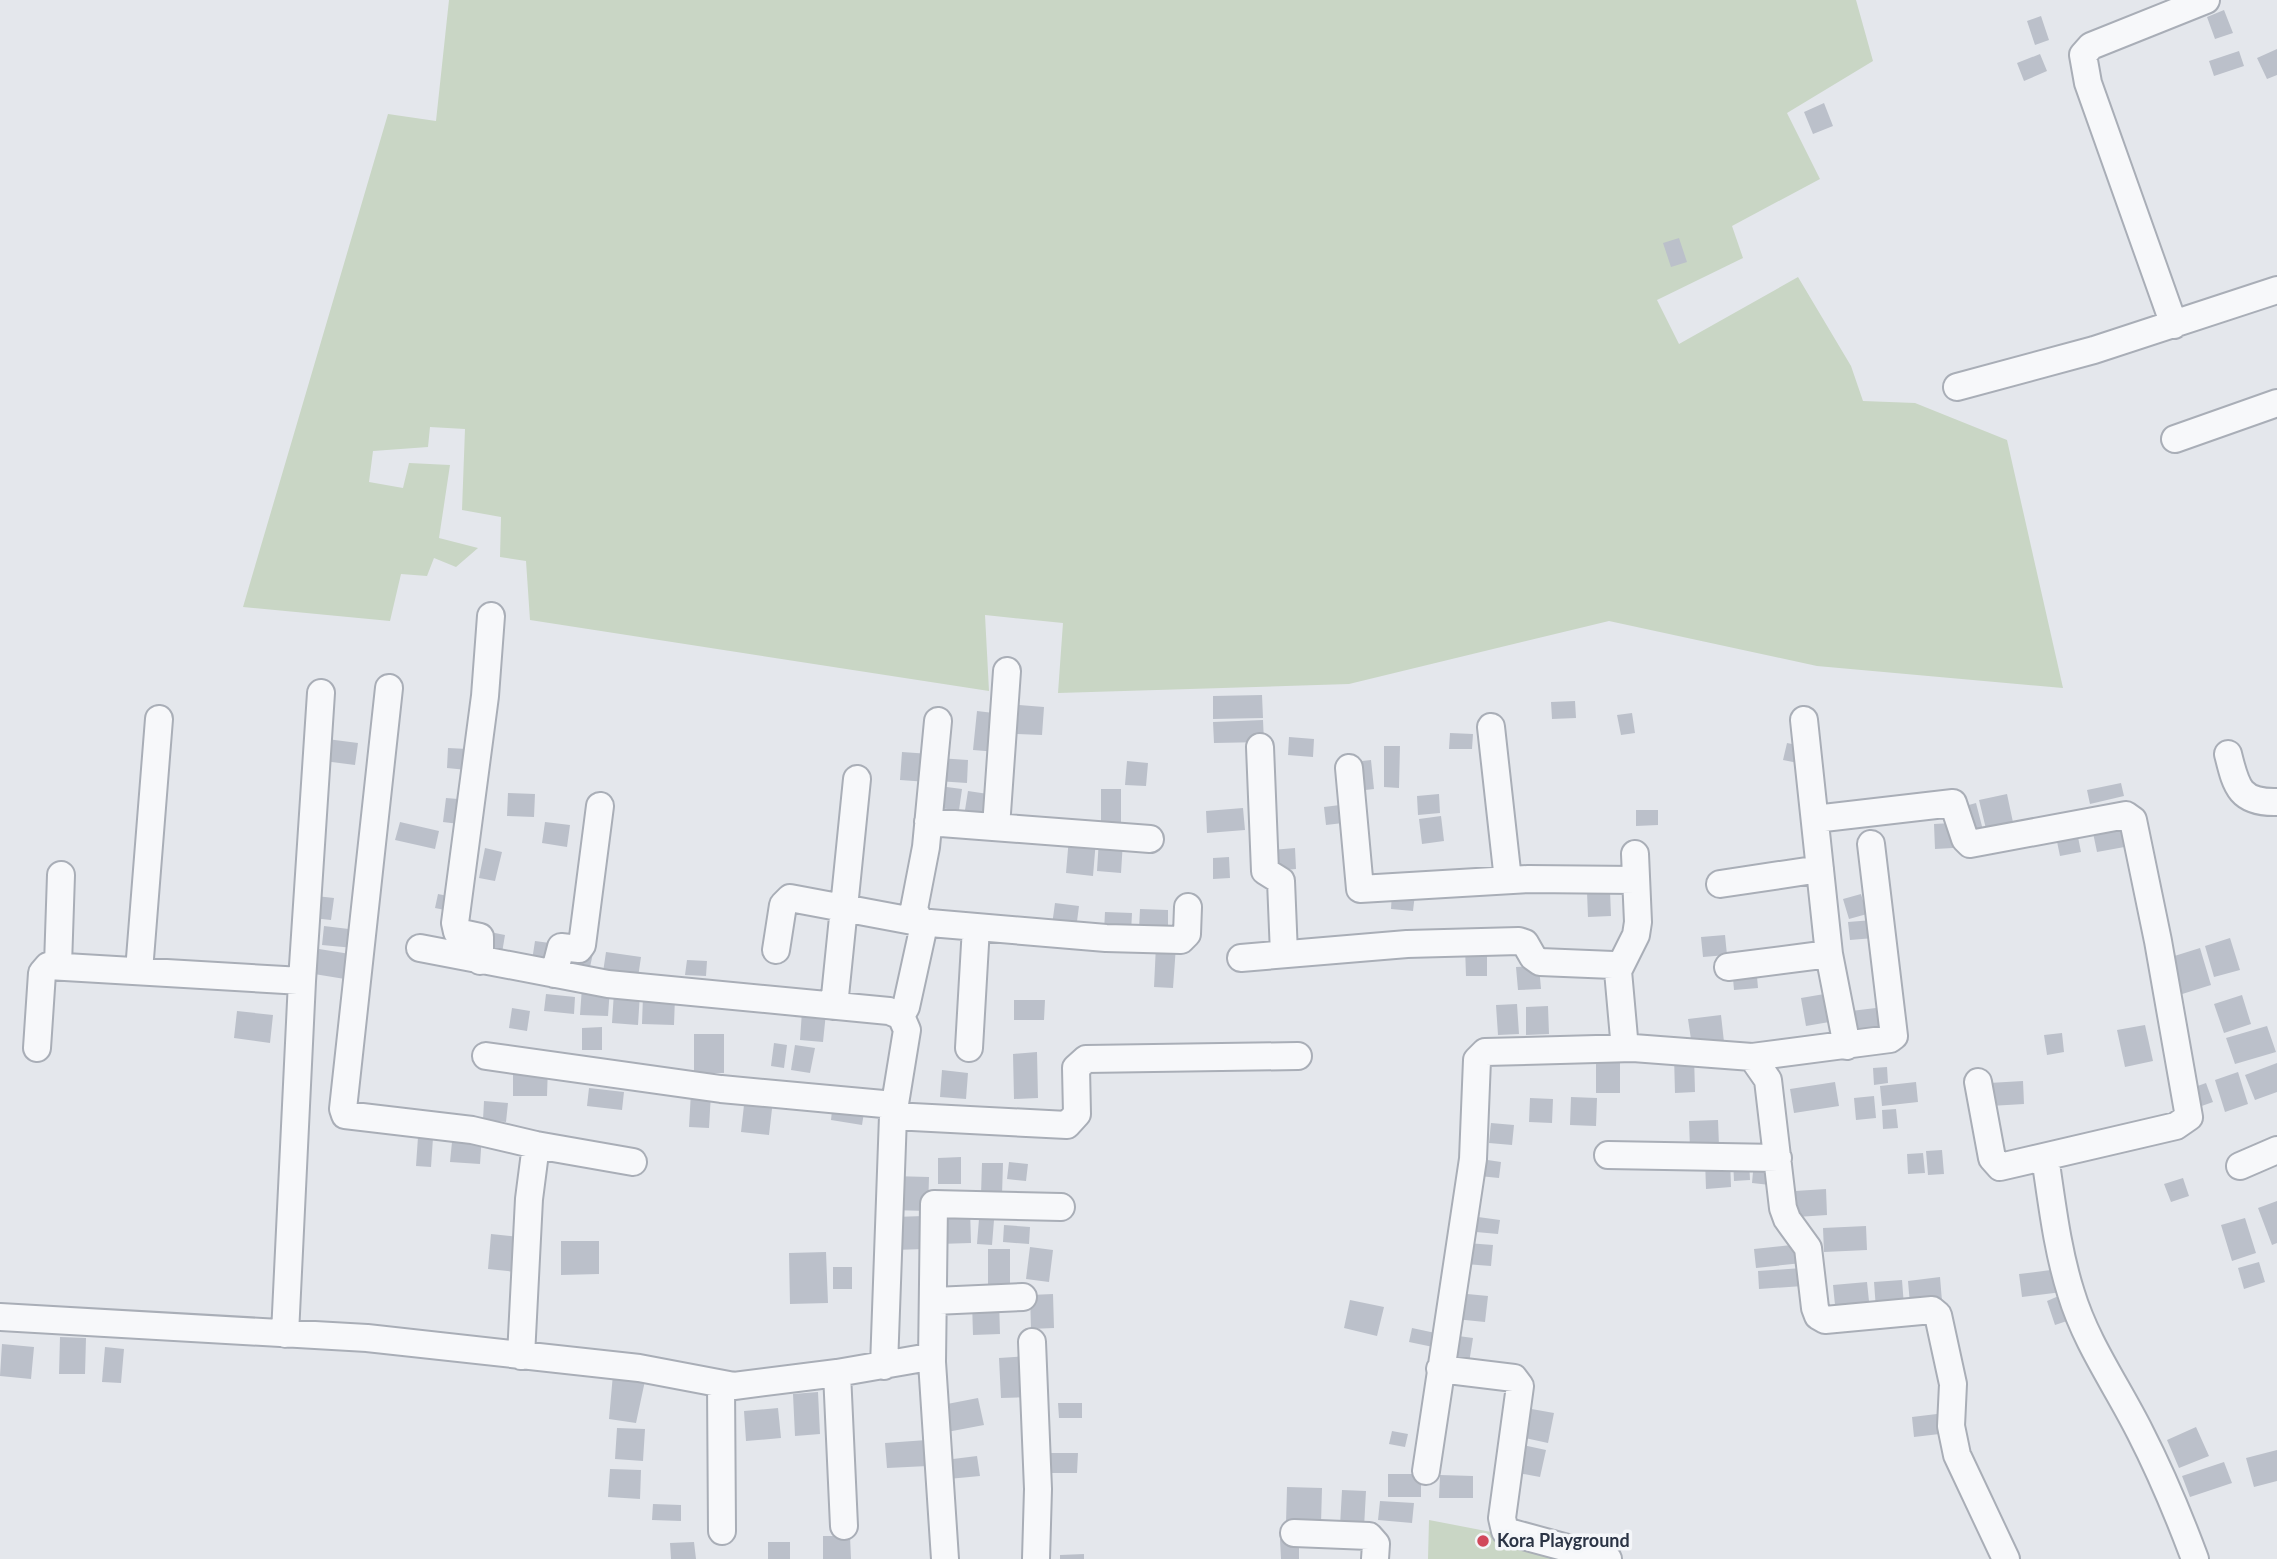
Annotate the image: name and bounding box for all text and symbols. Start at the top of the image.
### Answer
place label: Kora Playground [1497,1529,1630,1551]
marker: Kora Playground [1475,1533,1491,1549]

